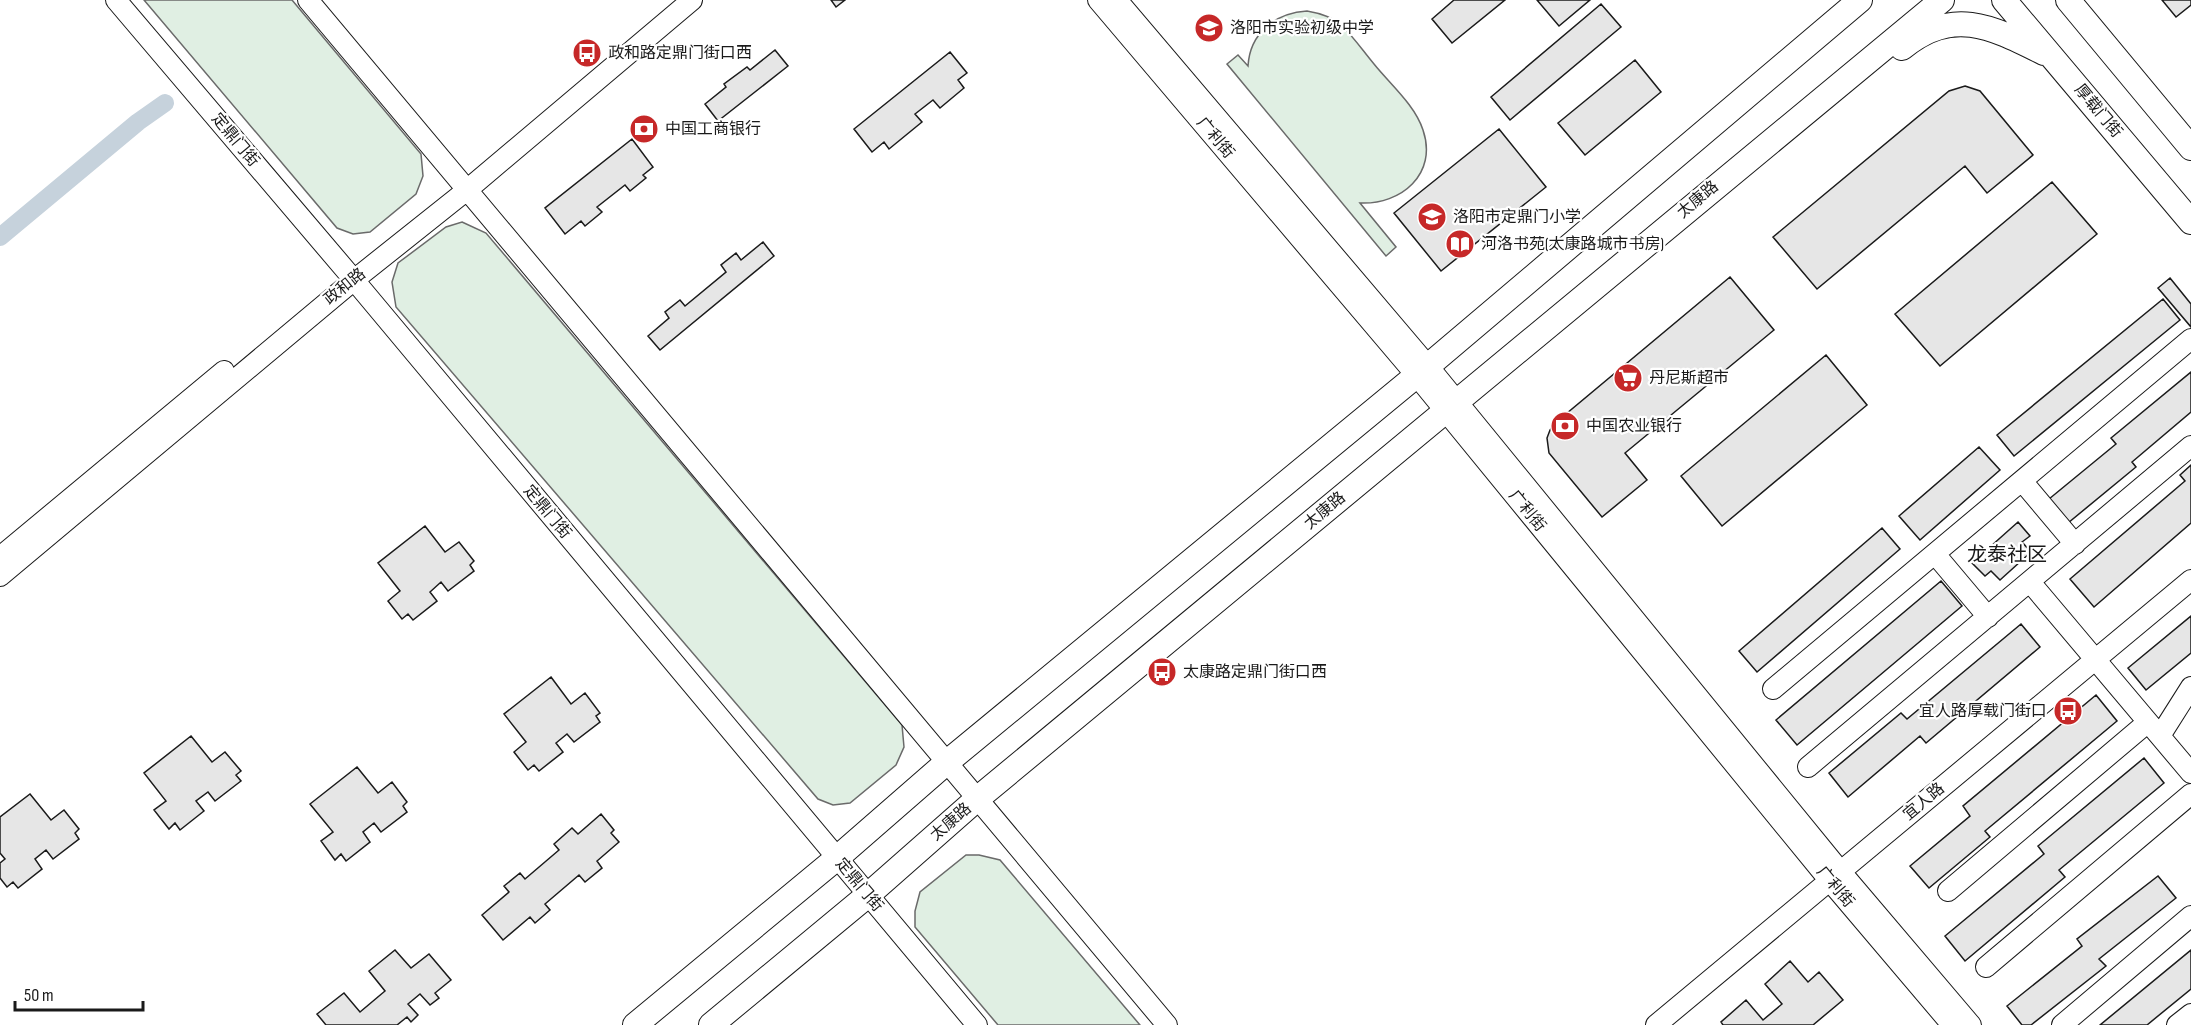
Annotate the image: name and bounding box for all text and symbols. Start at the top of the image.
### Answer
school or university icon: 洛阳市实验初级中学 [1193,12,1225,44]
place label: 洛阳市实验初级中学 [1230,18,1374,38]
bus stop icon: 政和路定鼎门街口西 [571,37,603,69]
place label: 政和路定鼎门街口西 [608,44,752,63]
street label: 厚载门街 [2070,80,2126,142]
street label: 定鼎门街 [207,109,263,171]
bank icon: 中国工商银行 [628,113,660,145]
street label: 广利街 [1192,114,1238,162]
place label: 中国工商银行 [665,120,761,139]
street label: 太康路 [1674,177,1722,223]
school or university icon: 洛阳市定鼎门小学 [1416,201,1448,233]
place label: 洛阳市定鼎门小学 [1453,208,1581,227]
library icon: 河洛书苑(太康路城市书房) [1444,228,1476,260]
place label: 河洛书苑(太康路城市书房) [1481,235,1664,254]
street label: 政和路 [320,265,370,309]
supermarket icon: 丹尼斯超市 [1612,362,1644,394]
place label: 丹尼斯超市 [1649,369,1729,388]
bank icon: 中国农业银行 [1549,410,1581,442]
place label: 中国农业银行 [1586,417,1682,436]
street label: 定鼎门街 [519,481,575,543]
street label: 广利街 [1505,486,1549,536]
street label: 太康路 [1301,488,1349,534]
district label: 龙泰社区 [1967,543,2047,567]
bus stop icon: 太康路定鼎门街口西 [1146,656,1178,688]
place label: 太康路定鼎门街口西 [1183,663,1327,682]
bus stop icon: 宜人路厚载门街口 [2052,695,2084,727]
place label: 宜人路厚载门街口 [1919,702,2047,721]
street label: 宜人路 [1900,779,1948,825]
street label: 太康路 [927,799,975,845]
street label: 定鼎门街 [831,854,887,916]
street label: 广利街 [1812,863,1858,911]
scale bar [15,974,142,1012]
text: 50 m [24,985,54,1006]

